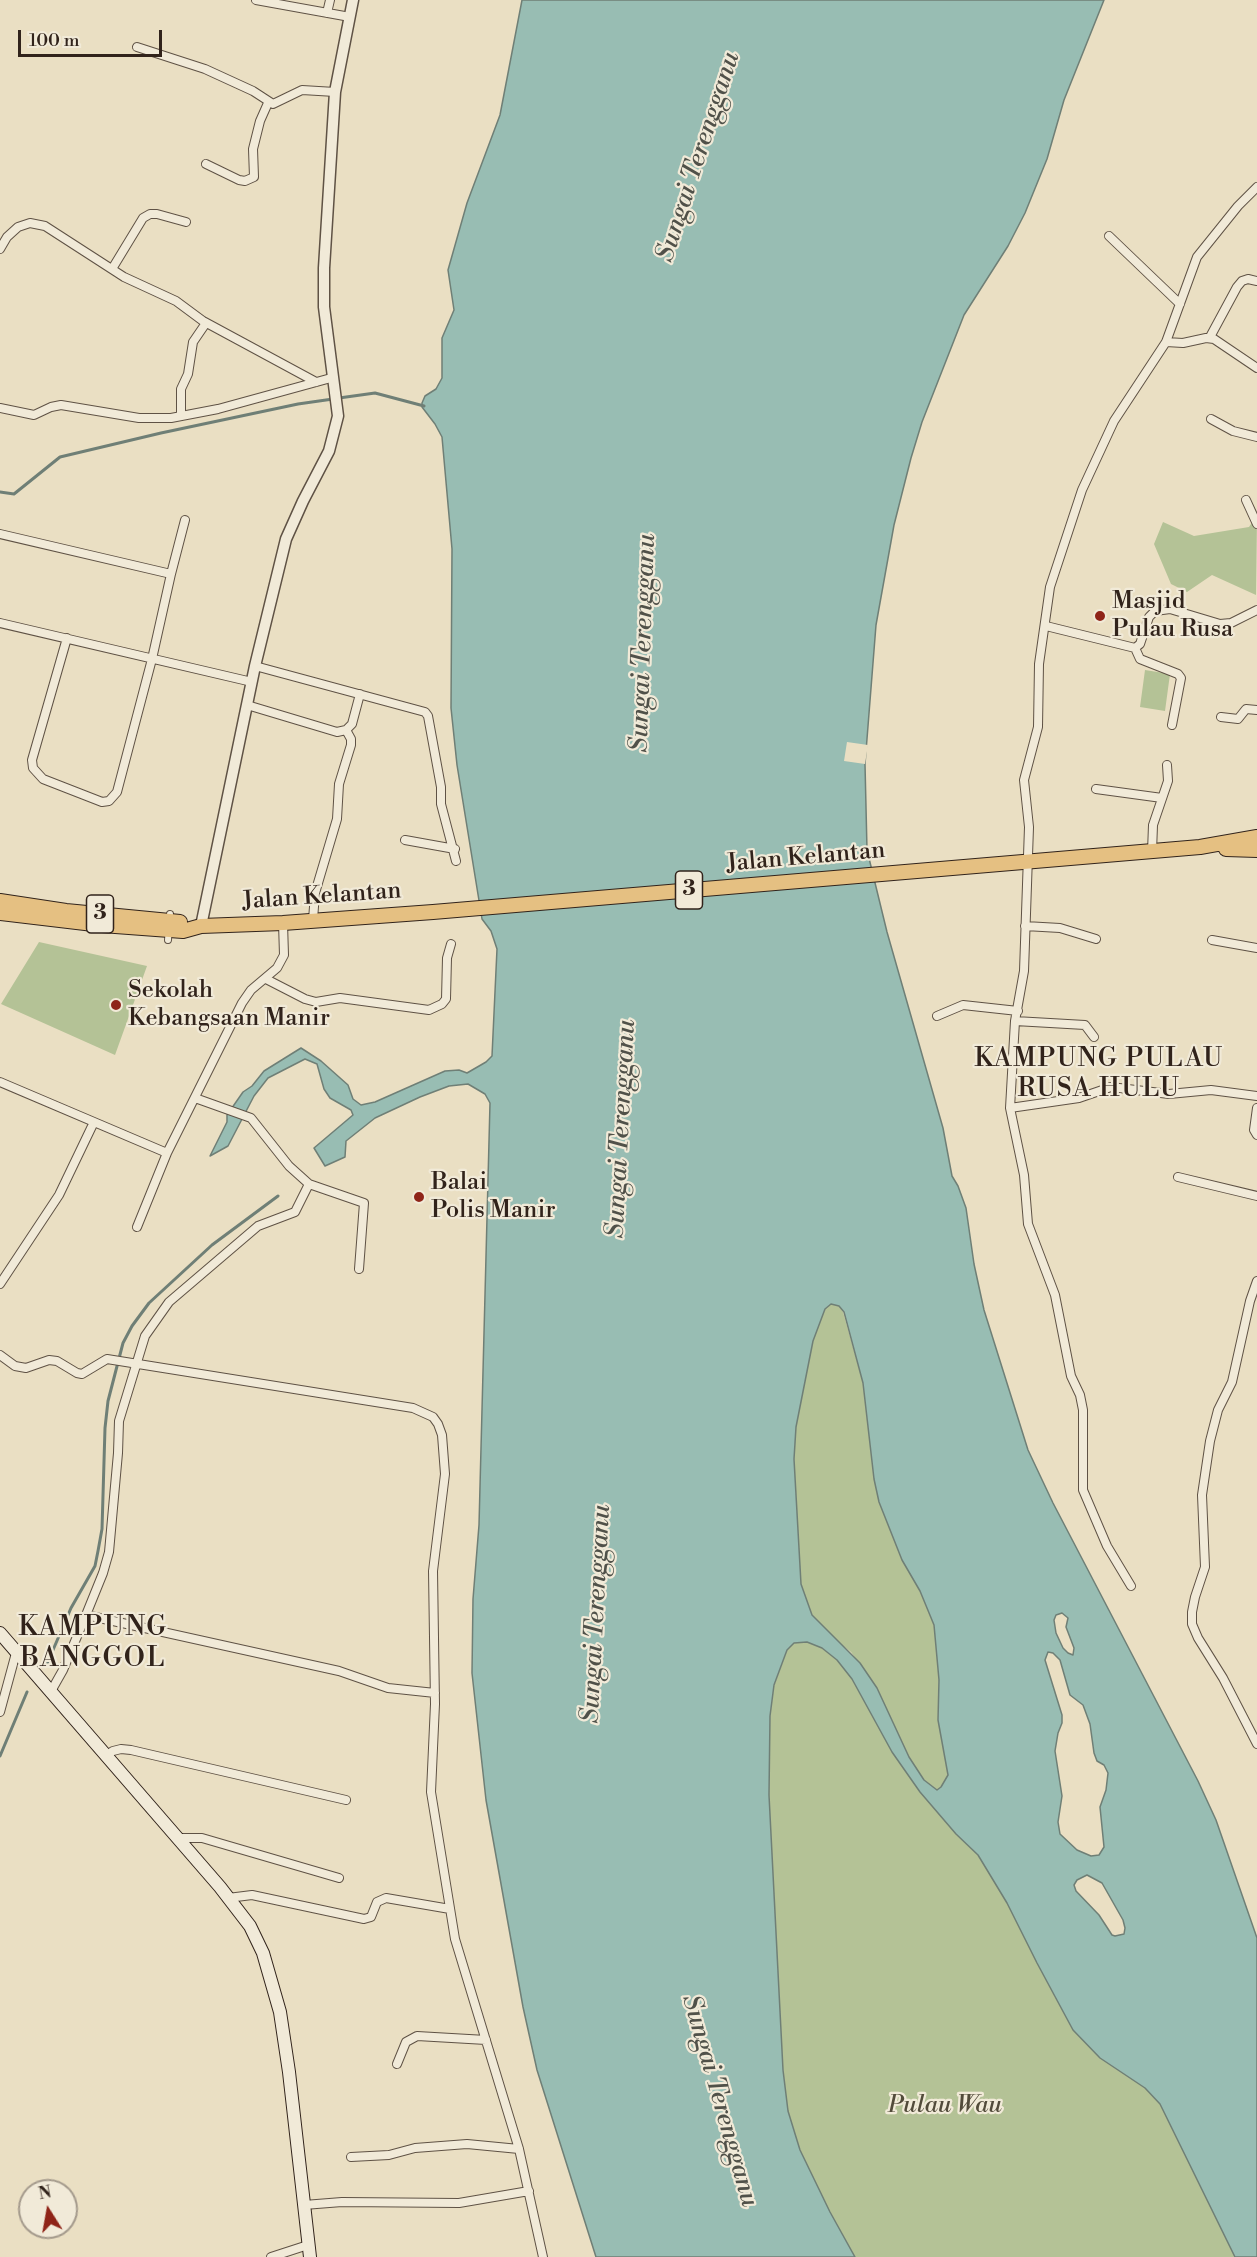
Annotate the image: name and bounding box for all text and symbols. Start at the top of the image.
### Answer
scale bar [21,18,165,56]
text: 100 m [29,29,80,52]
water label: Sungai Terengganu [650,48,748,266]
water label: Sungai Terengganu [625,533,663,753]
place label: Masjid Pulau Rusa [1112,588,1233,644]
marker: Masjid Pulau Rusa [1093,609,1107,623]
street label: Jalan Kelantan [725,837,887,879]
road number: 3 [676,871,702,909]
street label: Jalan Kelantan [242,877,402,917]
road number: 3 [86,895,114,933]
place label: Sekolah Kebangsaan Manir [128,977,330,1033]
marker: Sekolah Kebangsaan Manir [109,998,123,1012]
water label: Sungai Terengganu [601,1019,643,1239]
district label: KAMPUNG PULAU RUSA HULU [974,1044,1224,1106]
place label: Balai Polis Manir [431,1169,556,1225]
marker: Balai Polis Manir [412,1190,426,1204]
water label: Sungai Terengganu [576,1504,618,1724]
district label: KAMPUNG BANGGOL [18,1613,168,1676]
water label: Sungai Terengganu [674,1991,764,2211]
park label: Pulau Wau [888,2092,1002,2120]
north arrow [18,2179,78,2239]
text: N [37,2182,53,2204]

